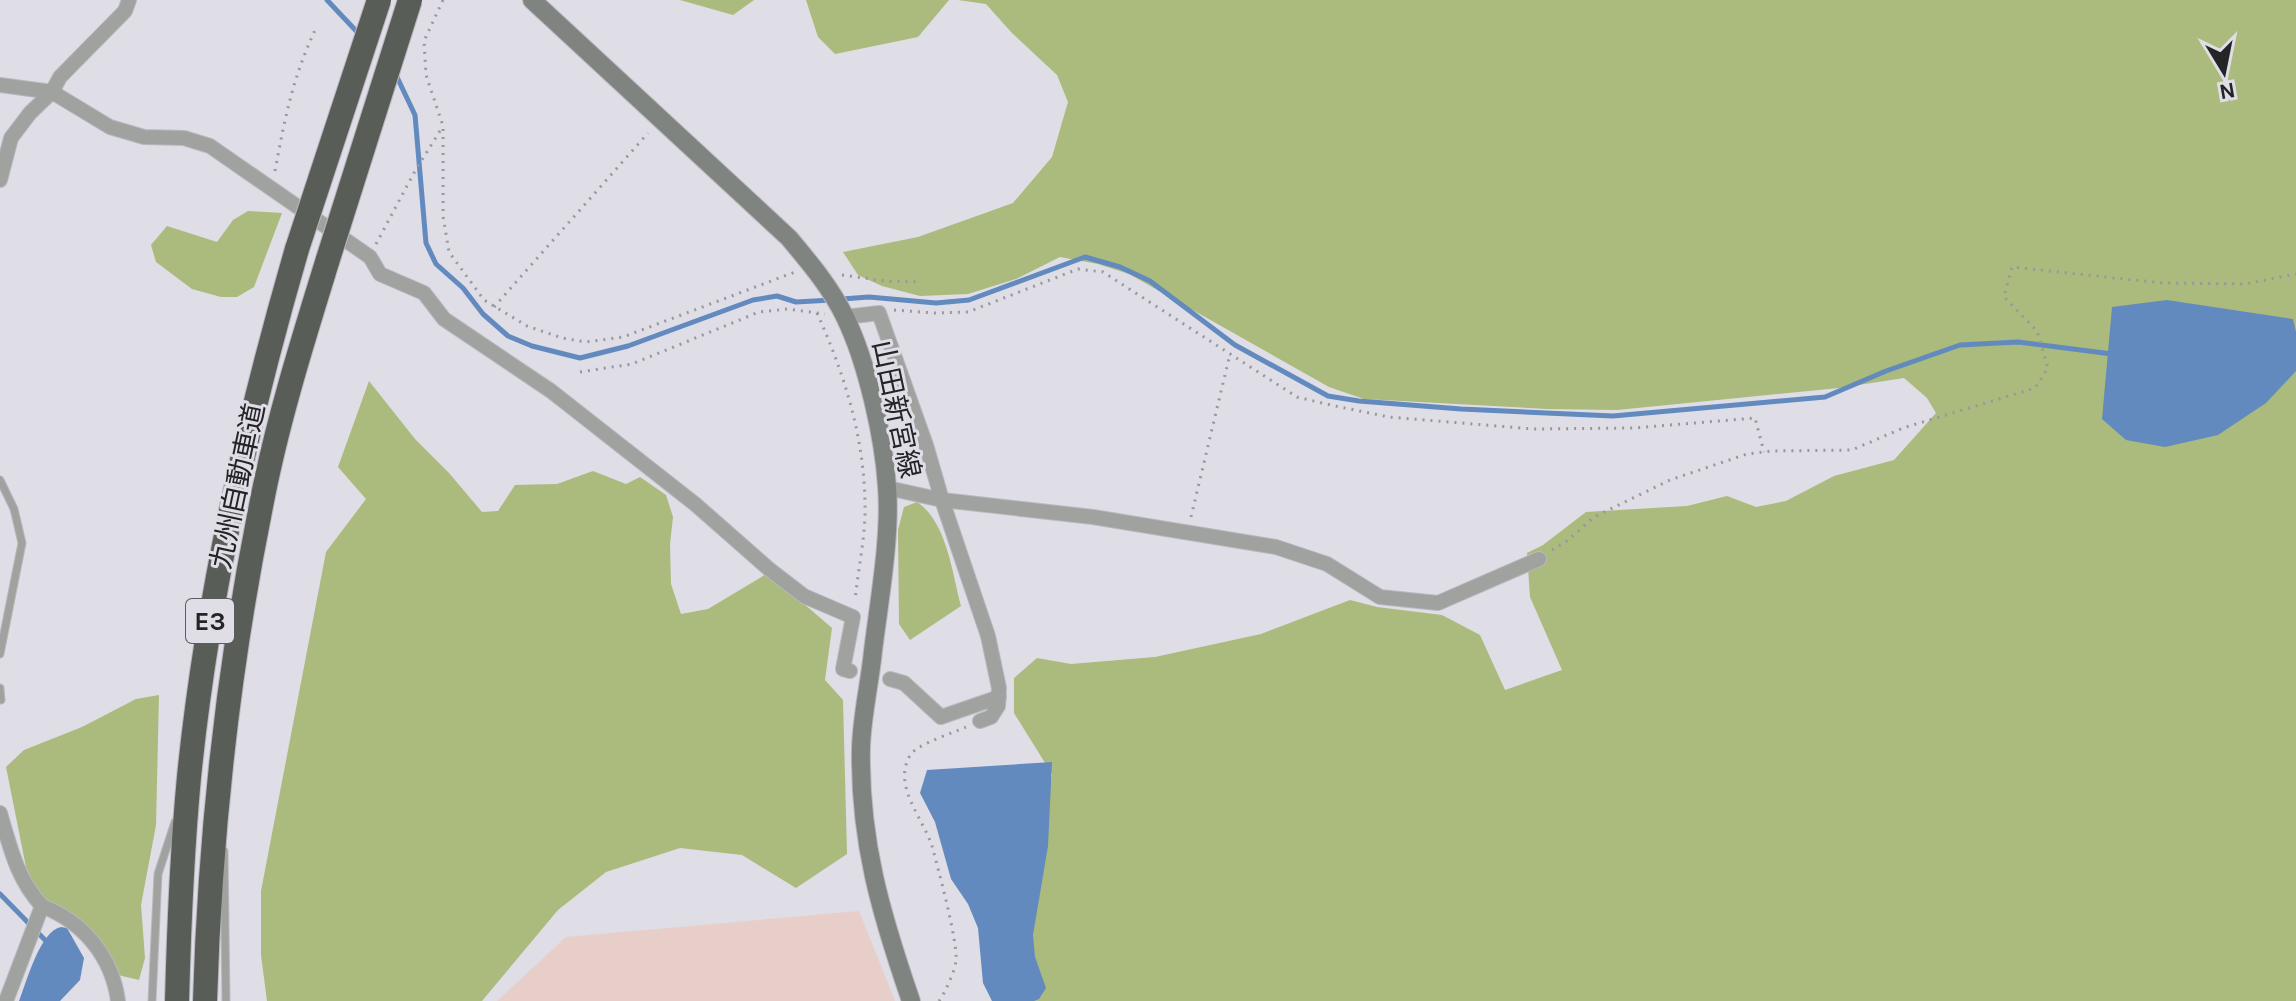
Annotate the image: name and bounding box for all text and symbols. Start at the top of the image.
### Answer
north arrow [2184,32,2264,112]
text: N [2217,77,2237,105]
street label: 山田新宮線 [866,337,927,481]
street label: 九州自動車道 [204,401,271,572]
road number: E3 [186,599,234,643]

